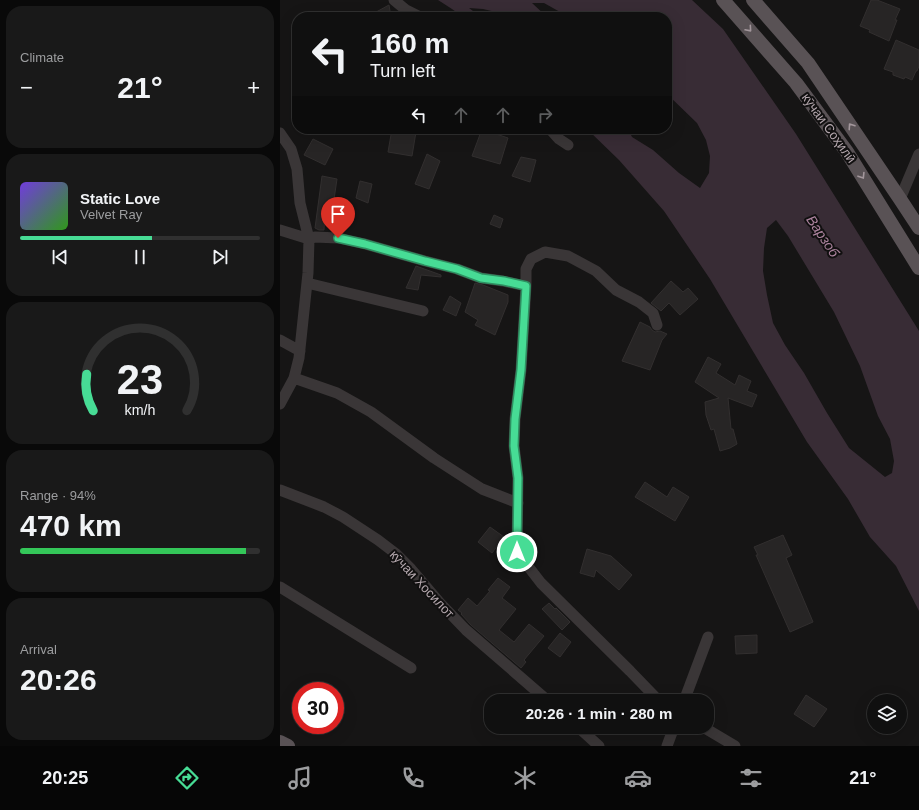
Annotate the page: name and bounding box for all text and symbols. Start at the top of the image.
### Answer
one-way arrow [744,24,752,32]
icon: left [304,28,356,80]
text: 160 m [370,28,449,59]
text: Climate [20,50,64,65]
text: Turn left [370,61,435,81]
text: 21° [117,71,163,104]
text: − [20,75,33,100]
text: + [247,75,260,100]
street label: кӯчаи Соҳилӣ [799,90,859,166]
icon: left [408,104,430,126]
icon: ahead [450,104,472,126]
icon: ahead [492,104,514,126]
icon: right [534,104,556,126]
one-way arrow [848,123,856,130]
one-way arrow [857,172,865,179]
text: Static Love [80,190,160,207]
pin [321,197,355,238]
icon: arrive [327,203,349,225]
text: Velvet Ray [80,207,142,222]
water label: Варзоб [803,212,843,261]
icon: previous [49,246,71,268]
icon: pause [129,246,151,268]
icon: next [209,246,231,268]
text: 23 [117,356,163,403]
text: km/h [125,402,156,418]
text: Range · 94% [20,488,96,503]
text: 470 km [20,509,122,542]
position arrow [496,531,538,573]
street label: кӯчаи Хосилот [387,547,457,621]
text: Arrival [20,642,57,657]
text: 20:26 [20,663,97,696]
speed limit sign: 30 [292,682,344,734]
map controls [867,694,907,734]
button: layers [867,694,907,734]
text: 20:26 · 1 min · 280 m [526,705,672,722]
icon: directions [173,764,201,792]
icon: music [286,764,314,792]
icon: phone [399,764,427,792]
icon: climate [511,764,539,792]
icon: car [624,764,652,792]
icon: filters [737,764,765,792]
text: 20:25 [42,768,88,788]
text: 21° [849,768,877,788]

